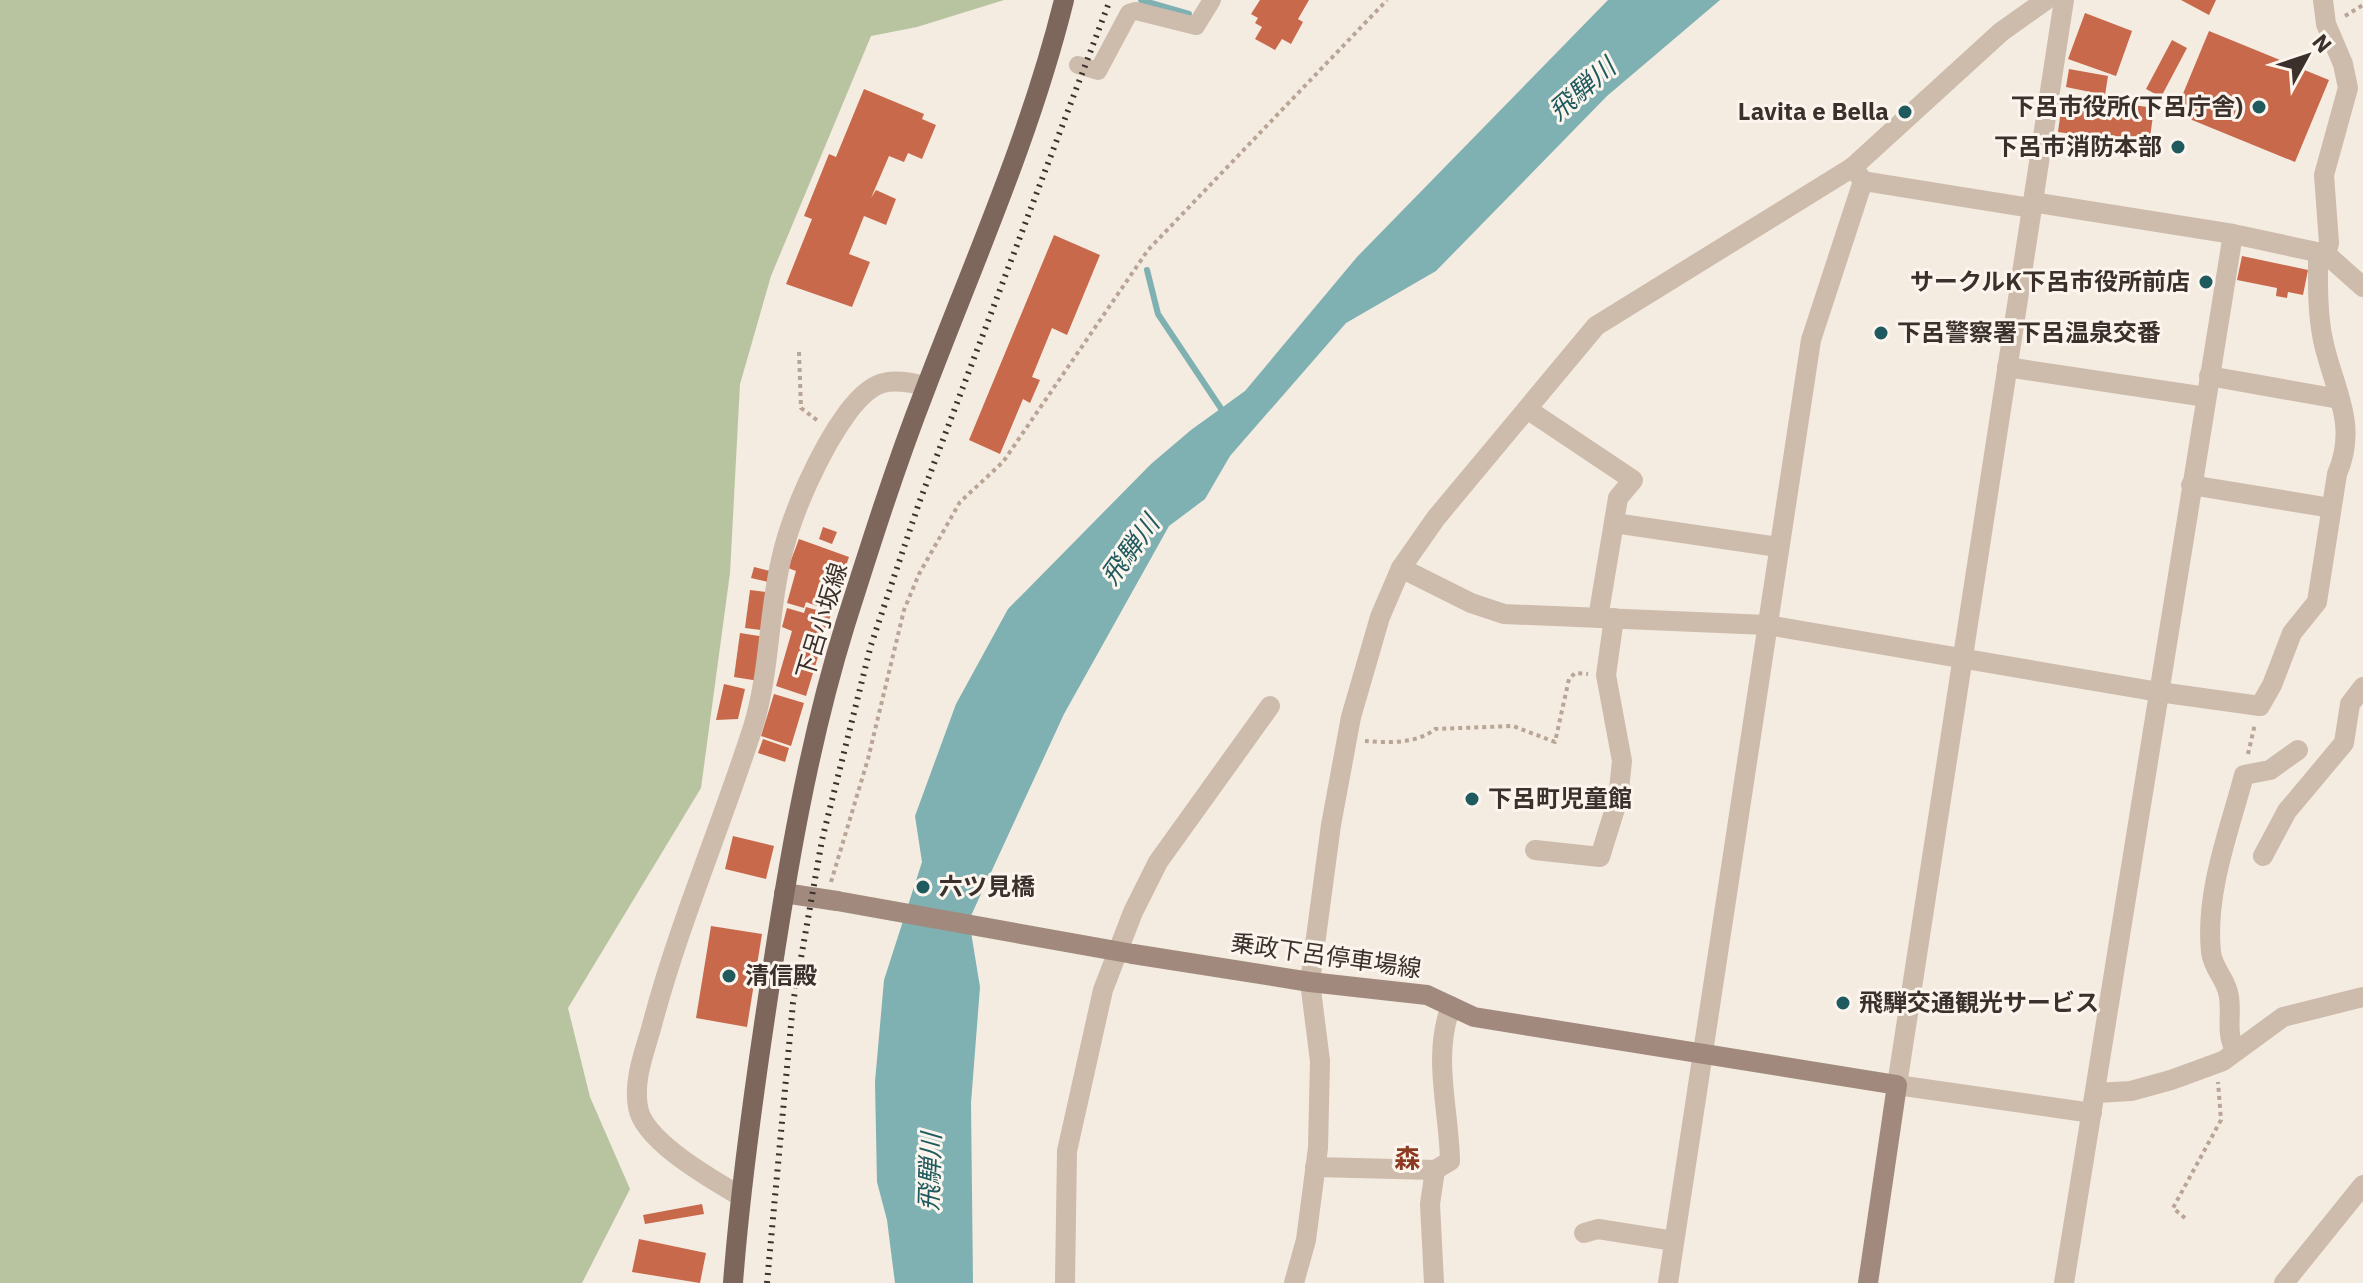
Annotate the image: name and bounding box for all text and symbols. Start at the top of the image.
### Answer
north arrow [2267,16,2347,96]
text: N [2306,27,2339,58]
water label: 飛騨川 [1541,48,1624,127]
place label: 下呂市役所(下呂庁舎) [2011,90,2243,122]
place label: Lavita e Bella [1738,95,1889,127]
marker: 下呂市役所(下呂庁舎) [2250,98,2268,116]
marker: Lavita e Bella [1896,103,1914,121]
place label: 下呂市消防本部 [1994,130,2162,162]
marker: 下呂市消防本部 [2169,138,2187,156]
place label: サークルK下呂市役所前店 [1910,265,2190,297]
marker: サークルK下呂市役所前店 [2197,273,2215,291]
place label: 下呂警察署下呂温泉交番 [1897,316,2161,348]
marker: 下呂警察署下呂温泉交番 [1872,324,1890,342]
water label: 飛騨川 [1093,505,1168,591]
street label: 下呂小坂線 [788,559,854,683]
place label: 下呂町児童館 [1488,782,1632,814]
marker: 下呂町児童館 [1463,790,1481,808]
place label: 六ツ見橋 [939,870,1035,902]
marker: 六ツ見橋 [914,878,932,896]
street label: 乗政下呂停車場線 [1229,926,1423,984]
place label: 清信殿 [745,959,817,991]
marker: 清信殿 [720,967,738,985]
place label: 飛騨交通観光サービス [1859,986,2099,1018]
marker: 飛騨交通観光サービス [1834,994,1852,1012]
water label: 飛騨川 [911,1129,947,1212]
district label: 森 [1394,1141,1420,1175]

